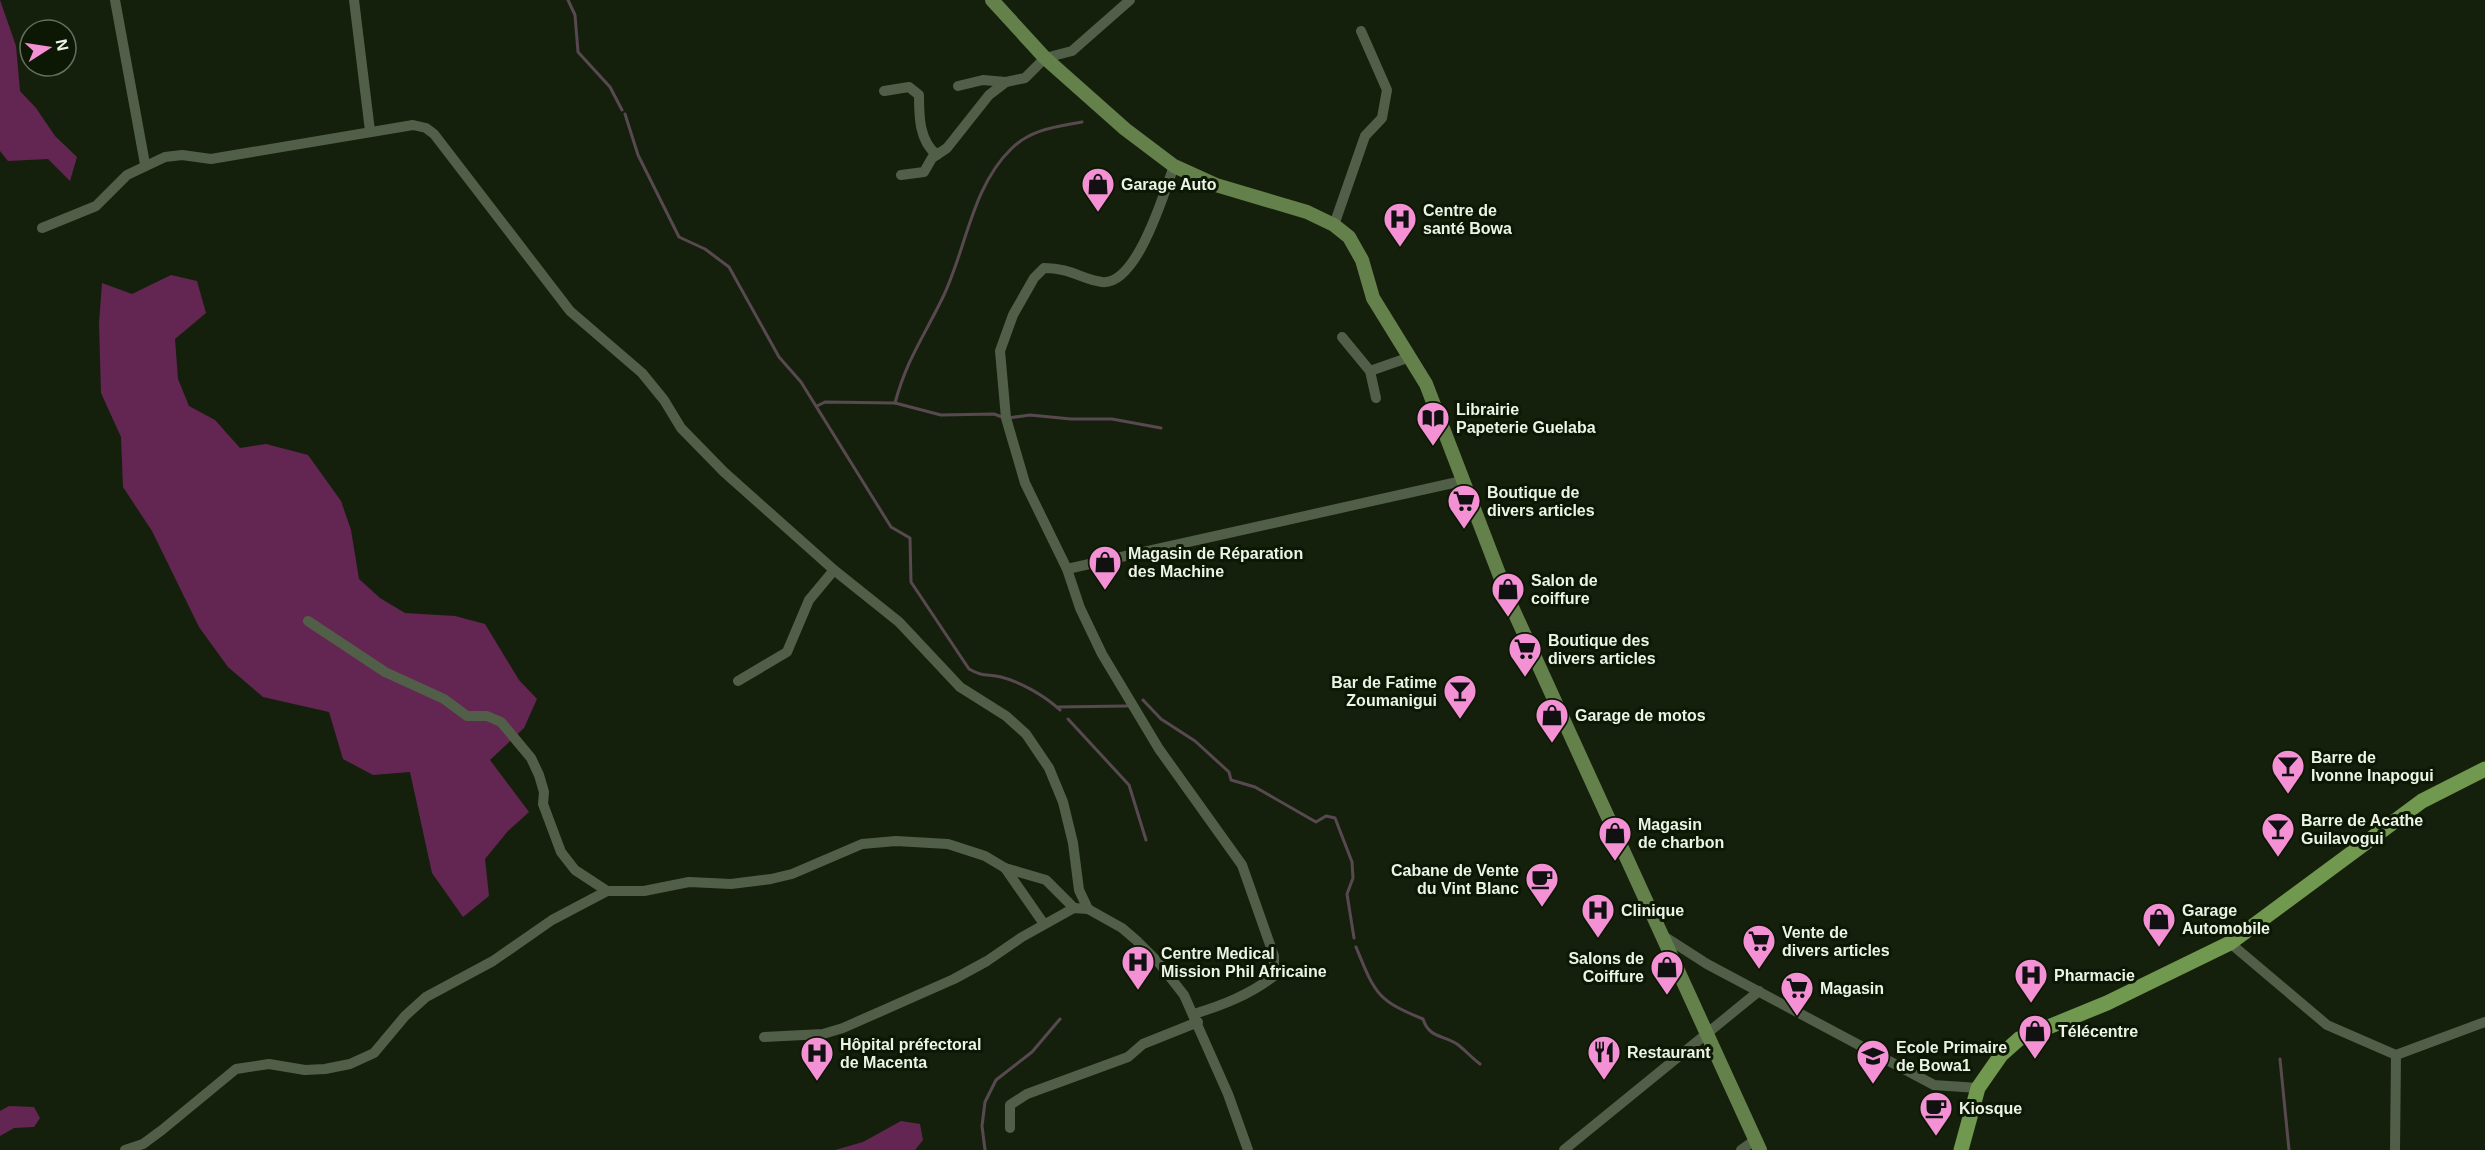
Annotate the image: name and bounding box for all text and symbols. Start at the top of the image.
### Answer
north arrow [18,18,78,78]
text: N [53,38,72,52]
shop icon: Garage Auto [1080,166,1116,213]
place label: Garage Auto [1121,176,1217,193]
hospital icon: Centre de santé Bowa [1382,201,1418,248]
place label: Centre de santé Bowa [1423,202,1512,237]
library icon: Librairie Papeterie Guelaba [1415,400,1451,447]
place label: Librairie Papeterie Guelaba [1456,401,1596,436]
supermarket icon: Boutique de divers articles [1446,483,1482,530]
place label: Boutique de divers articles [1487,484,1595,519]
shop icon: Magasin de Réparation des Machine [1087,544,1123,591]
place label: Magasin de Réparation des Machine [1128,545,1303,580]
shop icon: Salon de coiffure [1490,571,1526,618]
place label: Salon de coiffure [1531,572,1598,607]
supermarket icon: Boutique des divers articles [1507,631,1543,678]
place label: Boutique des divers articles [1548,632,1656,667]
bar icon: Bar de Fatime Zoumanigui [1442,673,1478,720]
place label: Bar de Fatime Zoumanigui [1331,674,1437,709]
shop icon: Garage de motos [1534,697,1570,744]
place label: Garage de motos [1575,707,1706,724]
bar icon: Barre de Ivonne Inapogui [2270,748,2306,795]
place label: Barre de Ivonne Inapogui [2311,749,2434,784]
bar icon: Barre de Acathe Guilavogui [2260,811,2296,858]
place label: Barre de Acathe Guilavogui [2301,812,2423,847]
shop icon: Magasin de charbon [1597,815,1633,862]
place label: Magasin de charbon [1638,816,1724,851]
cafe icon: Cabane de Vente du Vint Blanc [1524,861,1560,908]
place label: Cabane de Vente du Vint Blanc [1391,862,1519,897]
hospital icon: Clinique [1580,892,1616,939]
shop icon: Garage Automobile [2141,901,2177,948]
place label: Clinique [1621,902,1684,919]
place label: Garage Automobile [2182,902,2270,937]
supermarket icon: Vente de divers articles [1741,923,1777,970]
place label: Vente de divers articles [1782,924,1890,959]
hospital icon: Centre Medical Mission Phil Africaine [1120,944,1156,991]
place label: Centre Medical Mission Phil Africaine [1161,945,1327,980]
shop icon: Salons de Coiffure [1649,949,1685,996]
place label: Salons de Coiffure [1568,950,1644,985]
hospital icon: Pharmacie [2013,957,2049,1004]
place label: Pharmacie [2054,967,2135,984]
supermarket icon: Magasin [1779,970,1815,1017]
place label: Magasin [1820,980,1884,997]
shop icon: Télécentre [2017,1013,2053,1060]
place label: Télécentre [2058,1023,2138,1040]
restaurant icon: Restaurant [1586,1034,1622,1081]
hospital icon: Hôpital préfectoral de Macenta [799,1035,835,1082]
place label: Hôpital préfectoral de Macenta [840,1036,981,1071]
school or university icon: Ecole Primaire de Bowa1 [1855,1038,1891,1085]
place label: Ecole Primaire de Bowa1 [1896,1039,2007,1074]
place label: Restaurant [1627,1044,1711,1061]
cafe icon: Kiosque [1918,1090,1954,1137]
place label: Kiosque [1959,1100,2022,1117]

